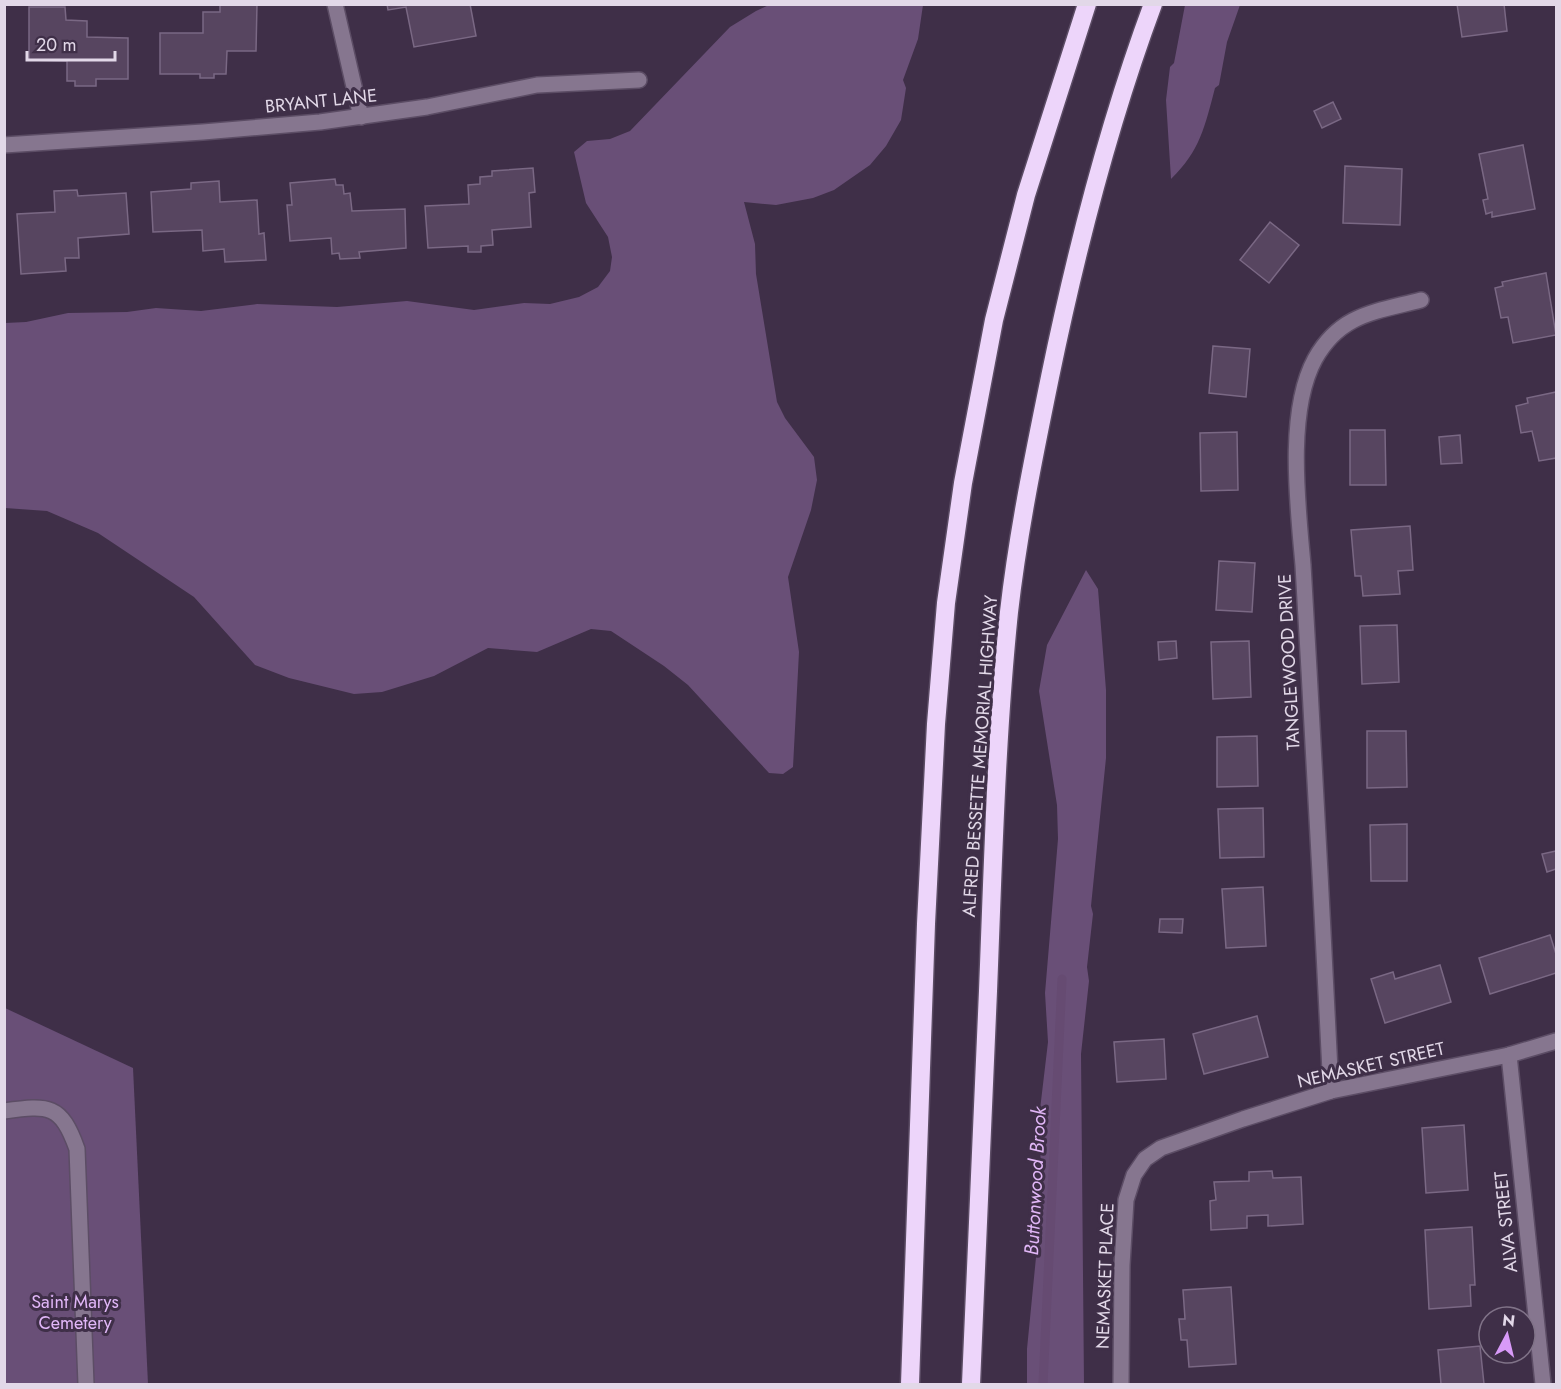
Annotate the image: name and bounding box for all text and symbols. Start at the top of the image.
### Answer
scale bar [27,24,116,62]
text: 20 m [36,32,76,58]
street label: BRYANT LANE [264,82,378,120]
street label: TANGLEWOOD DRIVE [1271,573,1307,751]
street label: ALFRED BESSETTE MEMORIAL HIGHWAY [956,593,1004,918]
street label: NEMASKET STREET [1295,1035,1448,1095]
water label: Buttonwood Brook [1017,1104,1054,1256]
street label: ALVA STREET [1488,1169,1524,1274]
street label: NEMASKET PLACE [1089,1203,1121,1349]
park label: Saint Marys Cemetery [31,1289,119,1336]
north arrow [1477,1305,1537,1365]
text: N [1501,1308,1516,1333]

